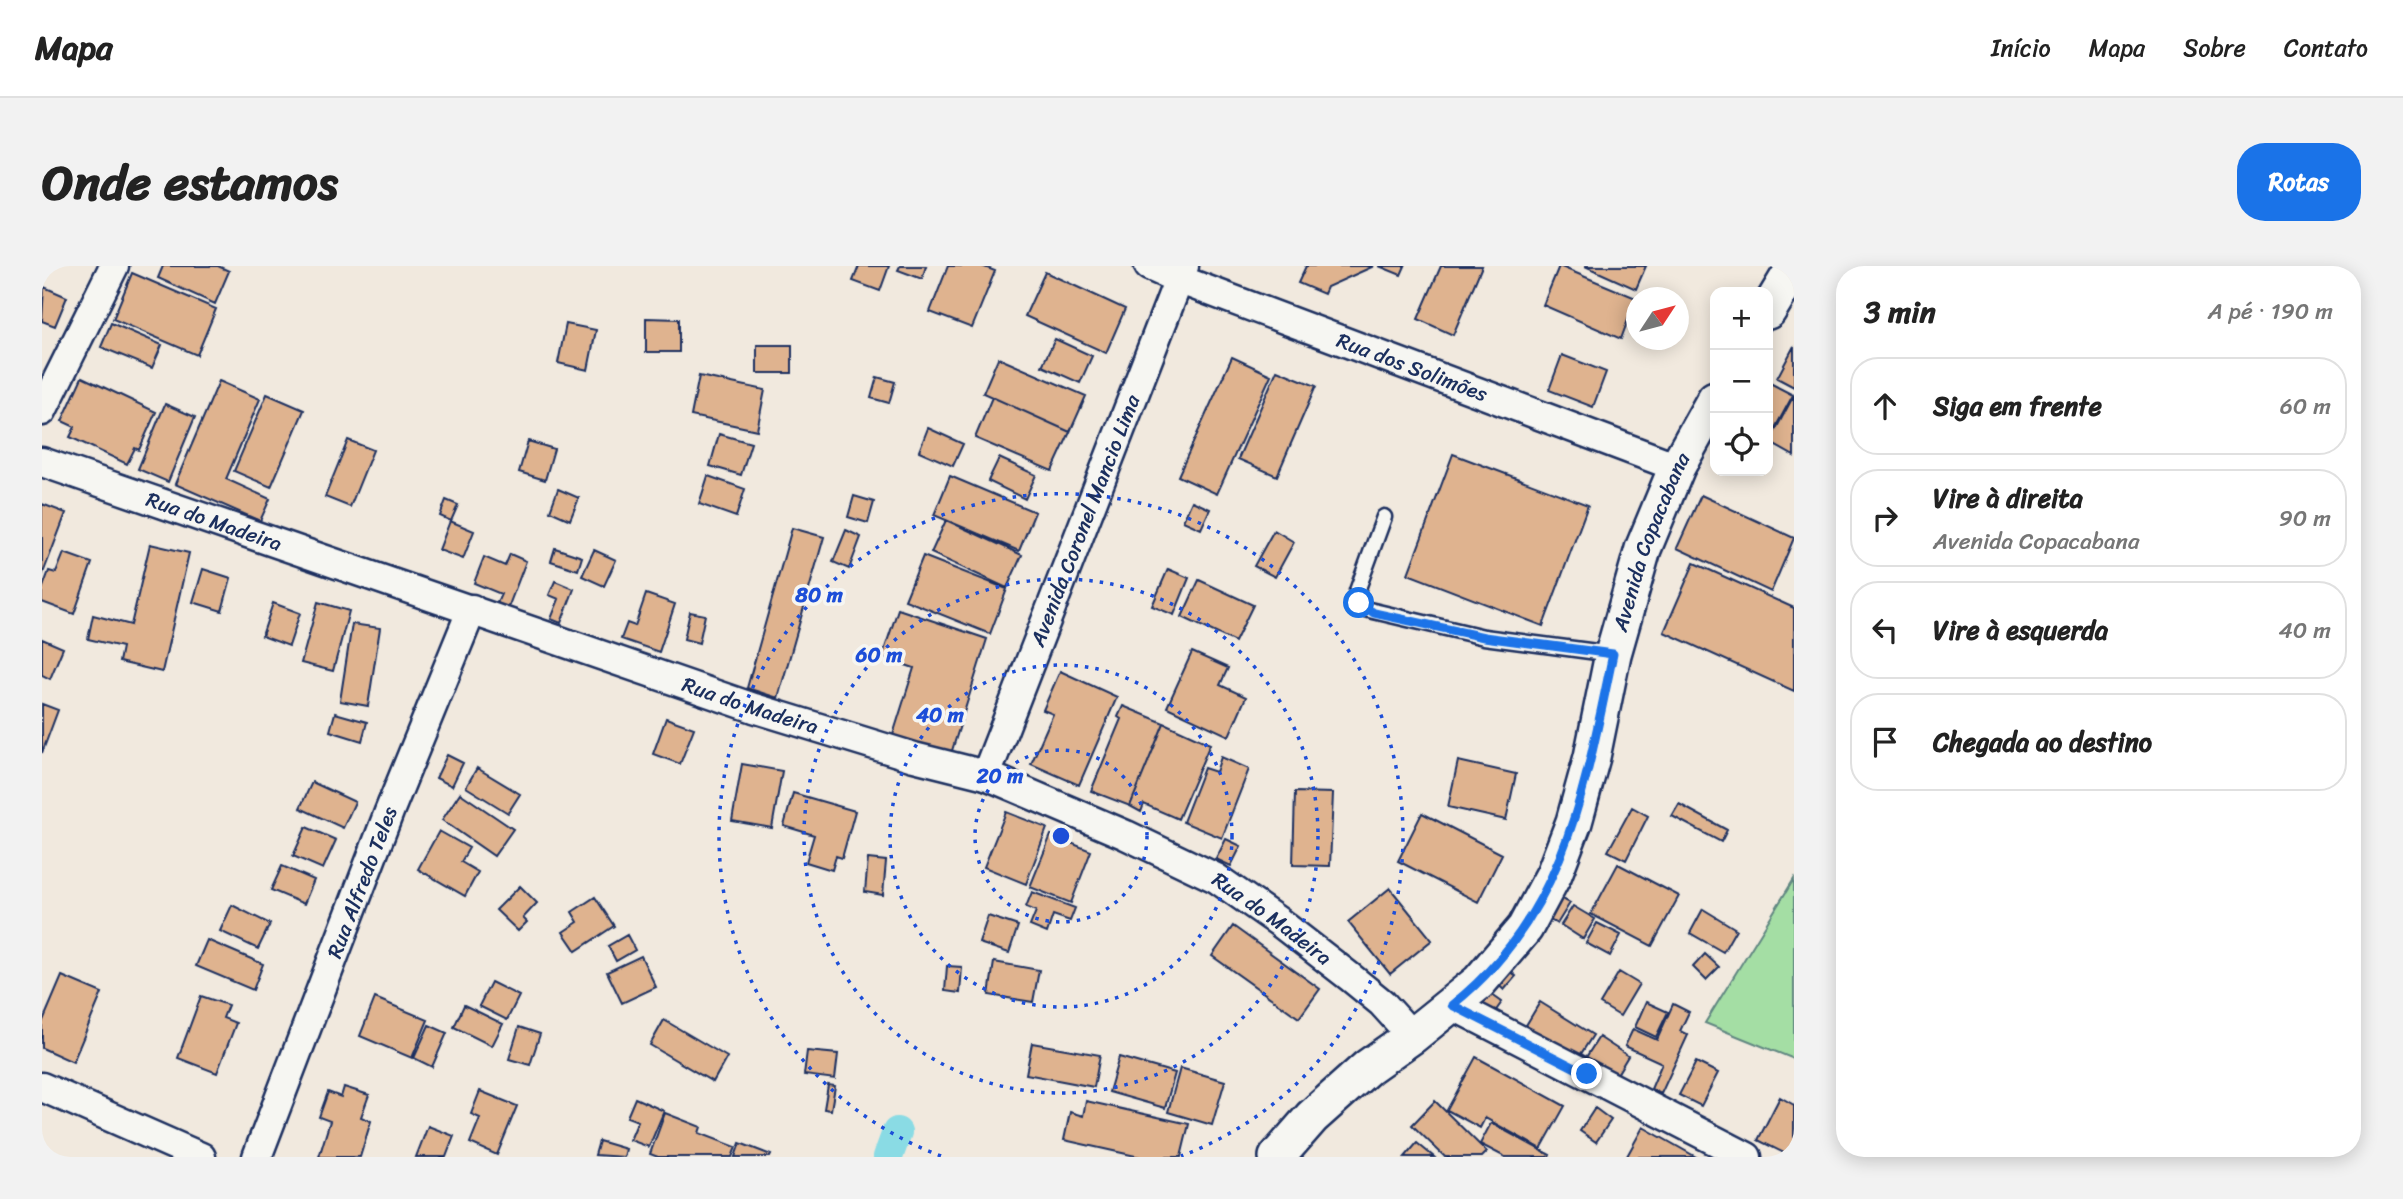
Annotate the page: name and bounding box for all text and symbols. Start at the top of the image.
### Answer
text: Mapa [35,19,112,77]
text: Início [1991,27,2051,69]
text: Mapa [2089,27,2145,69]
text: Sobre [2183,27,2246,69]
text: Contato [2284,27,2368,69]
text: Onde estamos [42,139,338,226]
button: Rotas [2237,143,2361,221]
text: 3 min [1864,285,1936,339]
north arrow [1626,287,1689,350]
map controls [1710,287,1773,476]
button: + [1710,287,1773,350]
text: A pé · 190 m [2208,291,2333,332]
street label: Rua dos Solimões [1331,321,1494,413]
button: − [1710,350,1773,413]
text: Siga em frente [1933,383,2102,429]
text: 60 m [2280,386,2331,427]
icon: ahead [1866,387,1904,425]
street label: Avenida Coronel Mancio Lima [1018,388,1151,653]
button: locate [1710,413,1773,476]
street label: Avenida Copacabana [1601,444,1701,637]
text: Vire à direita [1933,475,2083,521]
street label: Rua do Madeira [141,480,288,563]
text: 90 m [2279,498,2331,539]
icon: right [1866,499,1904,537]
text: Avenida Copacabana [1933,521,2140,562]
text: 80 m [794,576,844,614]
route start [1343,587,1374,618]
text: Vire à esquerda [1933,607,2108,653]
text: 40 m [2278,610,2331,651]
icon: left [1866,611,1904,649]
text: 60 m [855,636,903,674]
street label: Rua do Madeira [677,666,824,746]
text: 40 m [915,696,965,734]
text: Chegada ao destino [1933,719,2152,765]
icon: arrive [1866,723,1904,761]
text: 20 m [976,757,1024,795]
street label: Rua Alfredo Teles [316,800,409,964]
centre of rings [1049,824,1073,848]
street label: Rua do Madeira [1204,861,1341,976]
route end [1571,1058,1602,1089]

